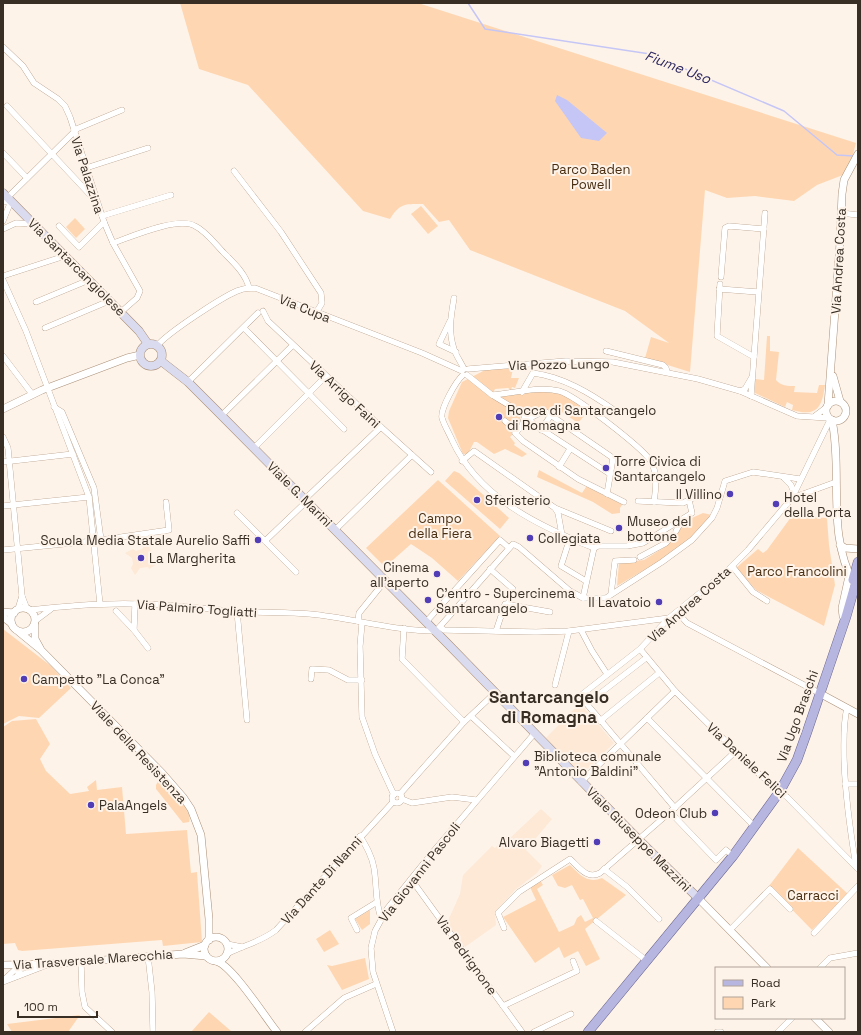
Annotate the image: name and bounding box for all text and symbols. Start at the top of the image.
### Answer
water label: Fiume Uso [643,46,714,88]
street label: Via Palazzina [67,134,108,216]
park label: Parco Baden Powell [552,161,630,193]
street label: Via Andrea Costa [827,207,850,314]
street label: Via Santarcangiolese [24,215,129,320]
street label: Via Cupa [277,290,334,327]
street label: Via Pozzo Lungo [508,355,610,374]
street label: Via Arrigo Faini [305,357,384,432]
place label: Rocca di Santarcangelo di Romagna [507,402,656,434]
marker: Rocca di Santarcangelo di Romagna [494,412,504,422]
place label: Torre Civica di Santarcangelo [614,453,706,485]
street label: Viale G. Marini [263,458,336,531]
marker: Torre Civica di Santarcangelo [601,463,611,473]
place label: Il Villino [676,486,722,503]
marker: Il Villino [725,489,735,499]
place label: Hotel della Porta [784,489,852,521]
place label: Sferisterio [485,492,550,509]
marker: Sferisterio [472,495,482,505]
marker: Hotel della Porta [771,499,781,509]
park label: Campo della Fiera [408,510,472,542]
place label: Museo del bottone [627,513,691,545]
marker: Museo del bottone [614,523,624,533]
place label: Collegiata [538,530,601,547]
place label: Scuola Media Statale Aurelio Saffi [40,532,250,549]
marker: Collegiata [525,533,535,543]
marker: Scuola Media Statale Aurelio Saffi [253,535,263,545]
place label: La Margherita [149,550,236,567]
marker: La Margherita [136,553,146,563]
place label: Cinema all'aperto [370,559,430,591]
street label: Via Andrea Costa [644,562,735,646]
park label: Parco Francolini [747,563,847,580]
marker: Cinema all'aperto [432,569,442,579]
place label: C'entro - Supercinema Santarcangelo [436,585,576,617]
place label: Il Lavatoio [588,594,651,611]
marker: C'entro - Supercinema Santarcangelo [423,595,433,605]
street label: Via Palmiro Togliatti [136,596,258,621]
marker: Il Lavatoio [654,597,664,607]
street label: Via Ugo Braschi [773,668,822,765]
place label: Campetto "La Conca" [32,671,165,688]
marker: Campetto "La Conca" [19,674,29,684]
district label: Santarcangelo di Romagna [489,686,609,728]
street label: Viale della Resistenza [87,697,191,808]
street label: Via Daniele Felici [703,719,790,802]
place label: Biblioteca comunale "Antonio Baldini" [534,748,662,780]
marker: Biblioteca comunale "Antonio Baldini" [521,758,531,768]
street label: Viale Giuseppe Mazzini [583,783,695,895]
place label: PalaAngels [99,797,167,814]
marker: PalaAngels [86,800,96,810]
place label: Odeon Club [635,805,707,822]
marker: Odeon Club [710,808,720,818]
street label: Via Giovanni Pascoli [375,819,464,926]
street label: Via Dante Di Nanni [277,833,366,928]
place label: Alvaro Biagetti [499,834,589,851]
marker: Alvaro Biagetti [592,837,602,847]
park label: Carracci [787,887,839,904]
street label: Via Pedrignone [432,912,501,998]
street label: Via Trasversale Marecchia [13,945,174,974]
legend [715,967,845,1019]
text: Road [751,975,780,991]
scale bar [18,993,97,1019]
text: Park [751,995,776,1011]
text: 100 m [24,999,58,1015]

